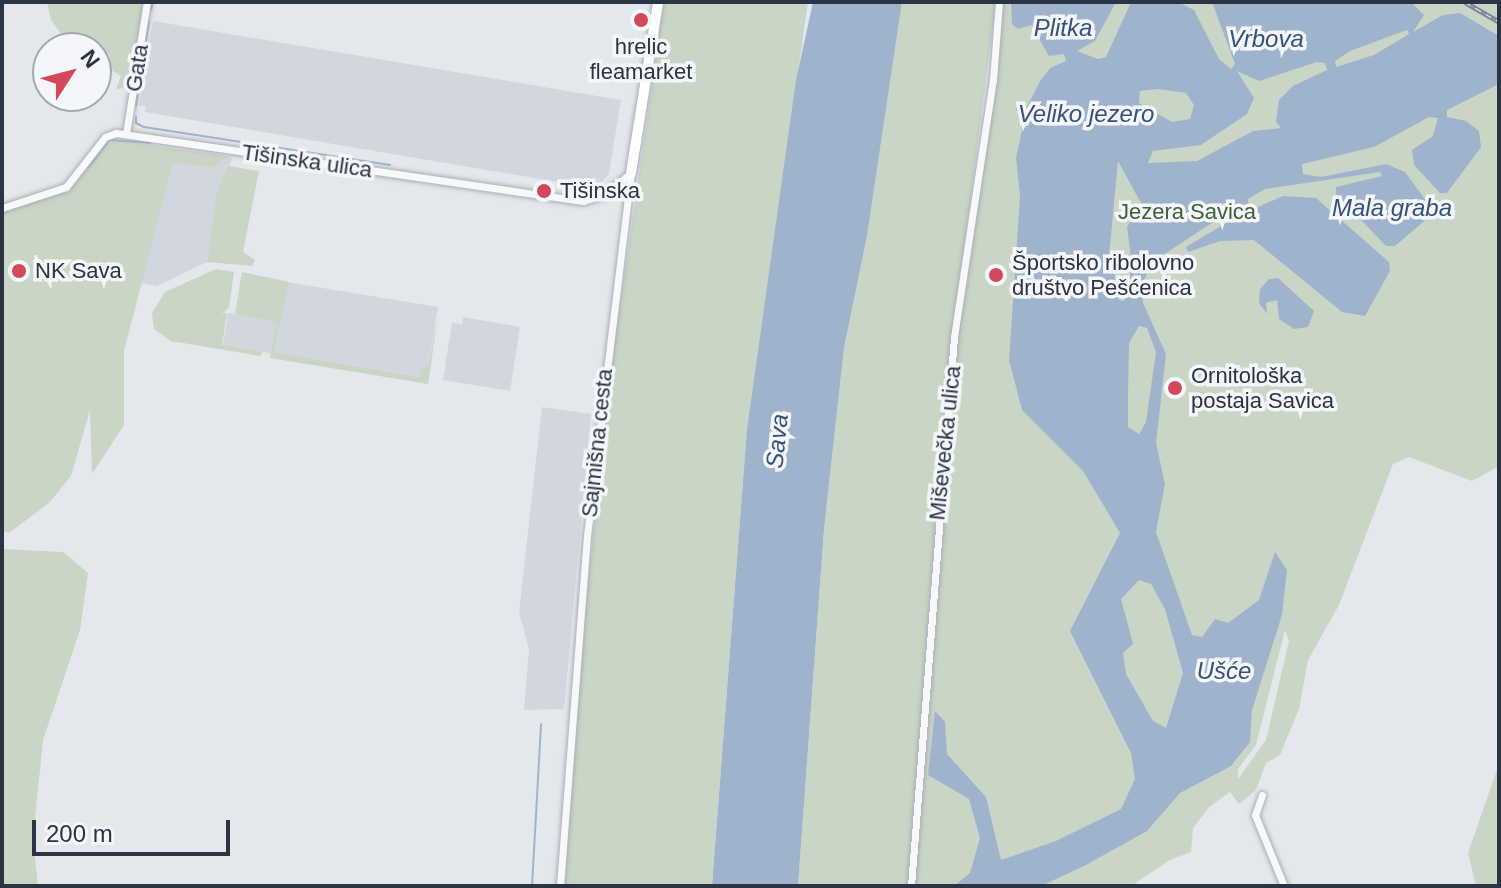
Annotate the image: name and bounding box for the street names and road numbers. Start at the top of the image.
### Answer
street label: Gata [120,42,154,94]
street label: Tišinska ulica [240,139,374,183]
street label: Miševečka ulica [924,364,966,522]
street label: Sajmišna cesta [576,367,618,519]

